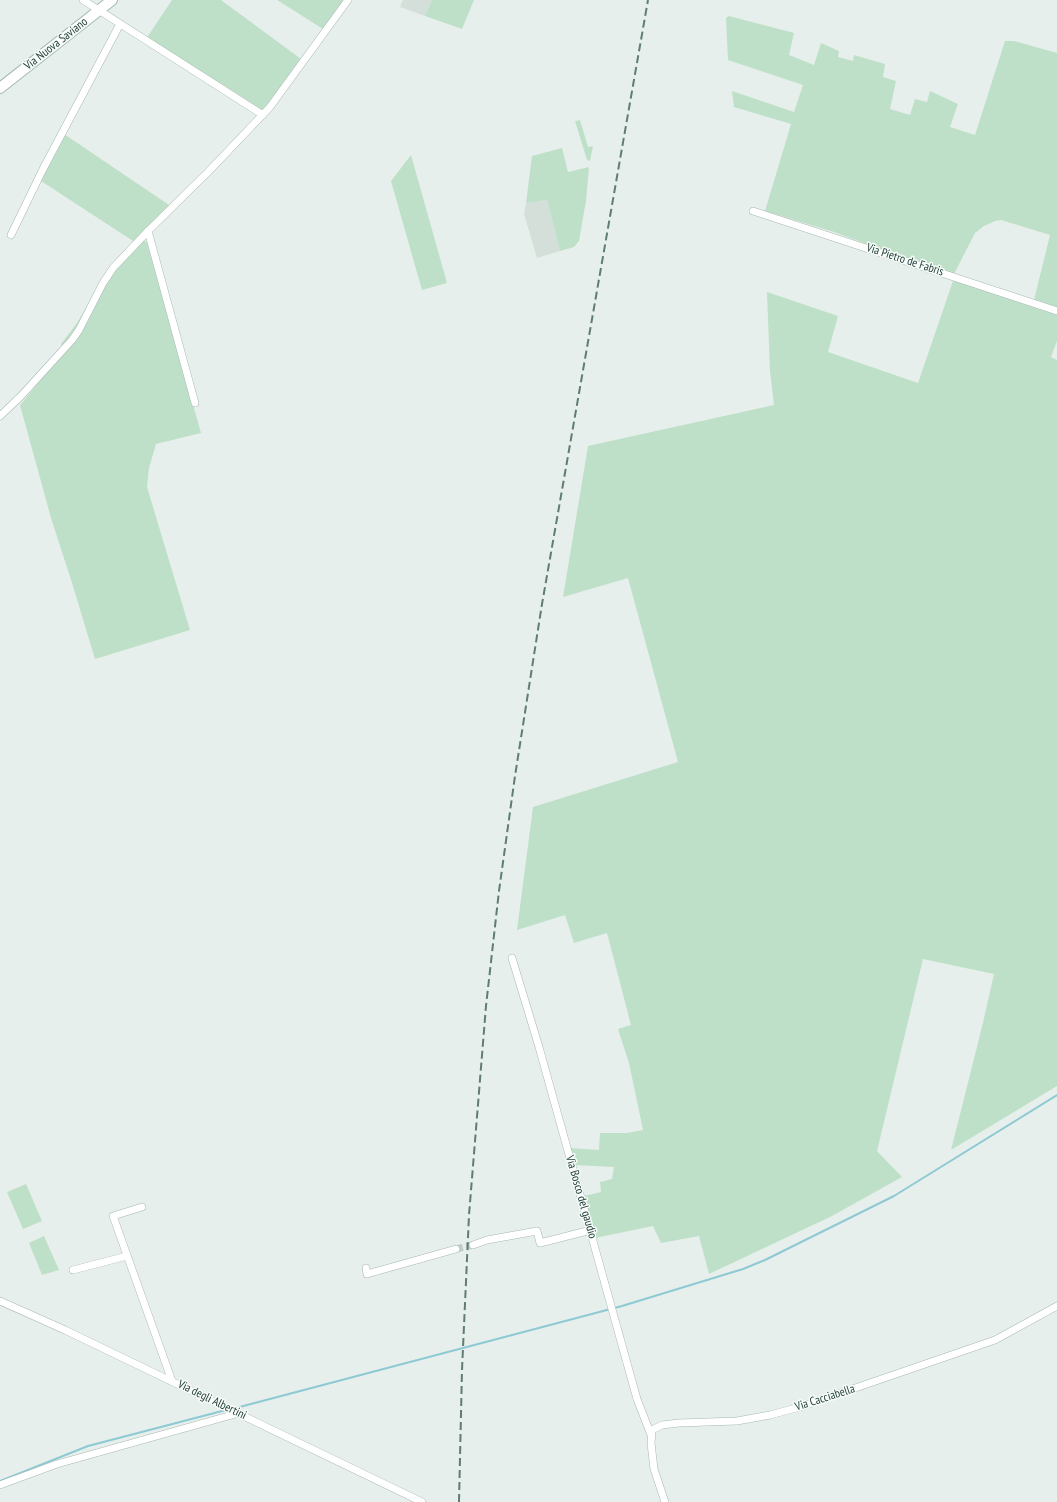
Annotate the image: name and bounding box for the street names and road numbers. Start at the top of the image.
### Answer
street label: Via Nuova Saviano [21,15,91,73]
street label: Via Pietro de Fabris [865,241,945,279]
street label: Via Bosco del gaudio [562,1154,600,1240]
street label: Via degli Albertini [175,1377,249,1423]
street label: Via Cacciabella [793,1382,857,1414]

